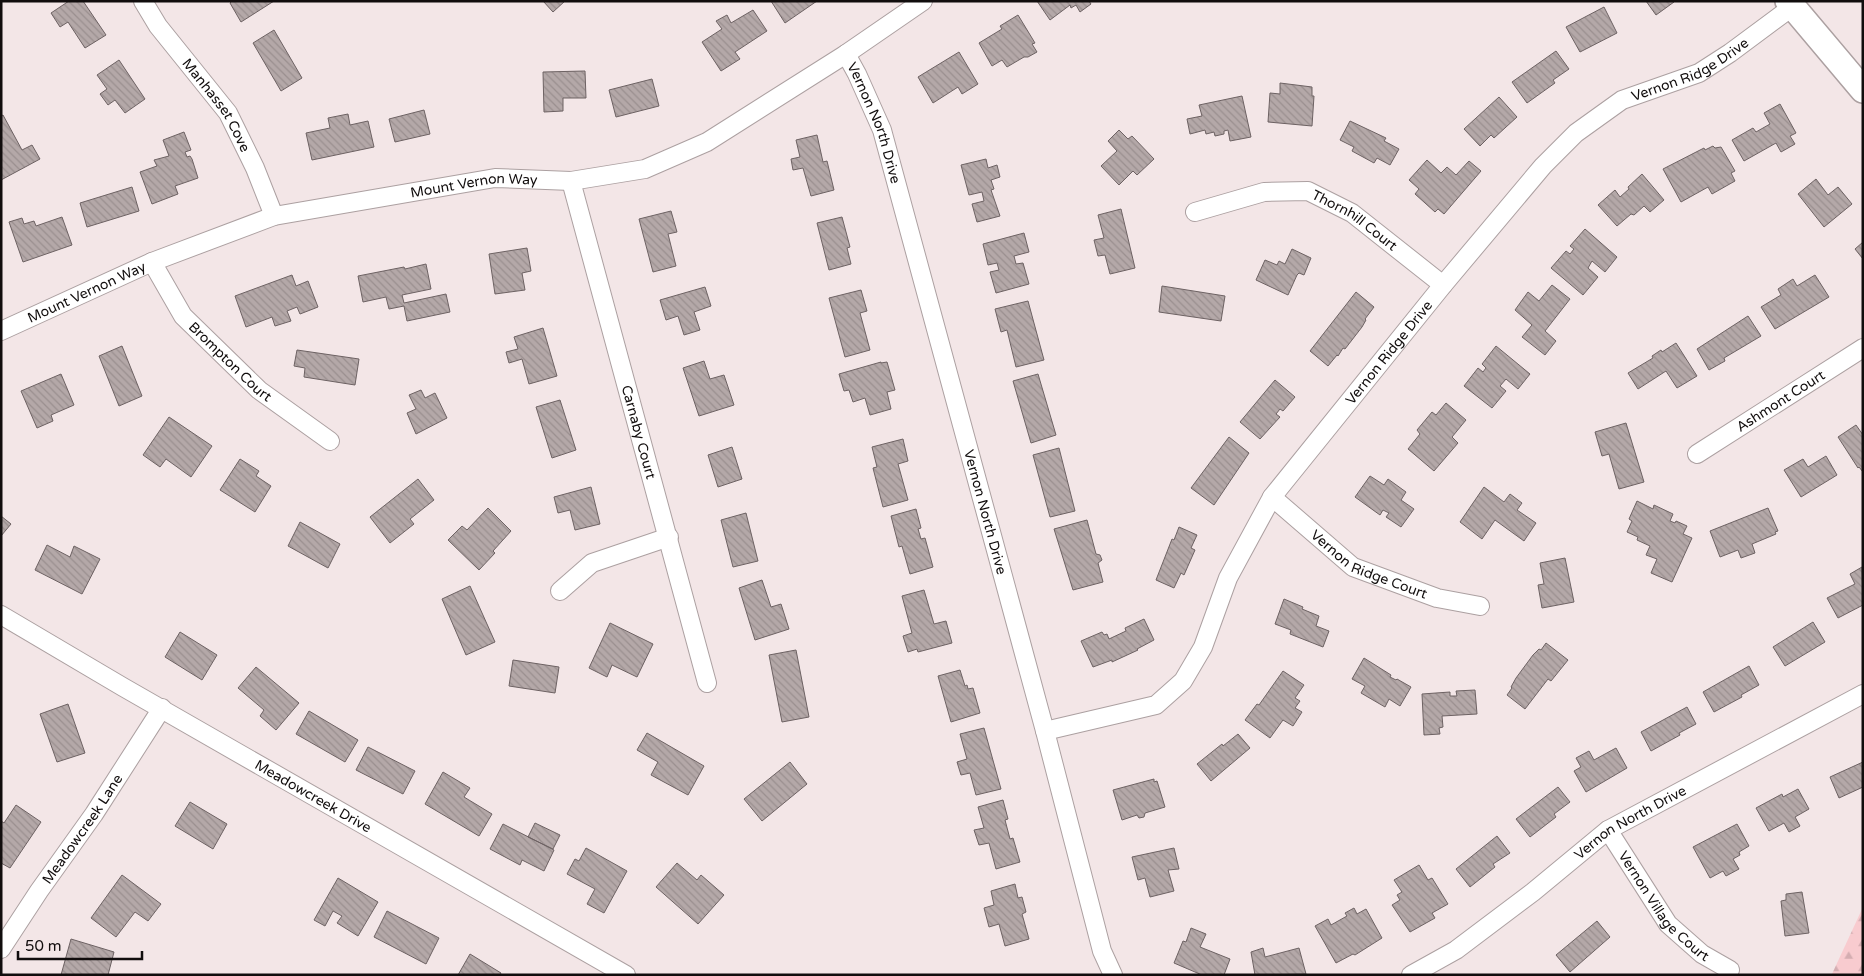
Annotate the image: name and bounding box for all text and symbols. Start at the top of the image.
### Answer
street label: Vernon Ridge Drive [1629,34,1752,105]
street label: Manhasset Cove [178,55,254,155]
street label: Vernon North Drive [843,60,904,186]
street label: Mount Vernon Way [409,170,538,201]
street label: Thornhill Court [1309,186,1401,255]
street label: Mount Vernon Way [25,258,149,327]
street label: Vernon Ridge Drive [1342,297,1436,408]
street label: Brompton Court [185,318,275,406]
street label: Ashmont Court [1733,366,1829,436]
street label: Carnaby Court [618,383,660,482]
street label: Vernon North Drive [960,448,1010,576]
street label: Vernon Ridge Court [1307,526,1430,603]
street label: Meadowcreek Drive [252,756,375,837]
street label: Meadowcreek Lane [39,771,126,887]
street label: Vernon North Drive [1571,782,1689,863]
street label: Vernon Village Court [1615,848,1712,965]
scale bar [18,928,141,960]
text: 50 m [25,937,62,955]

